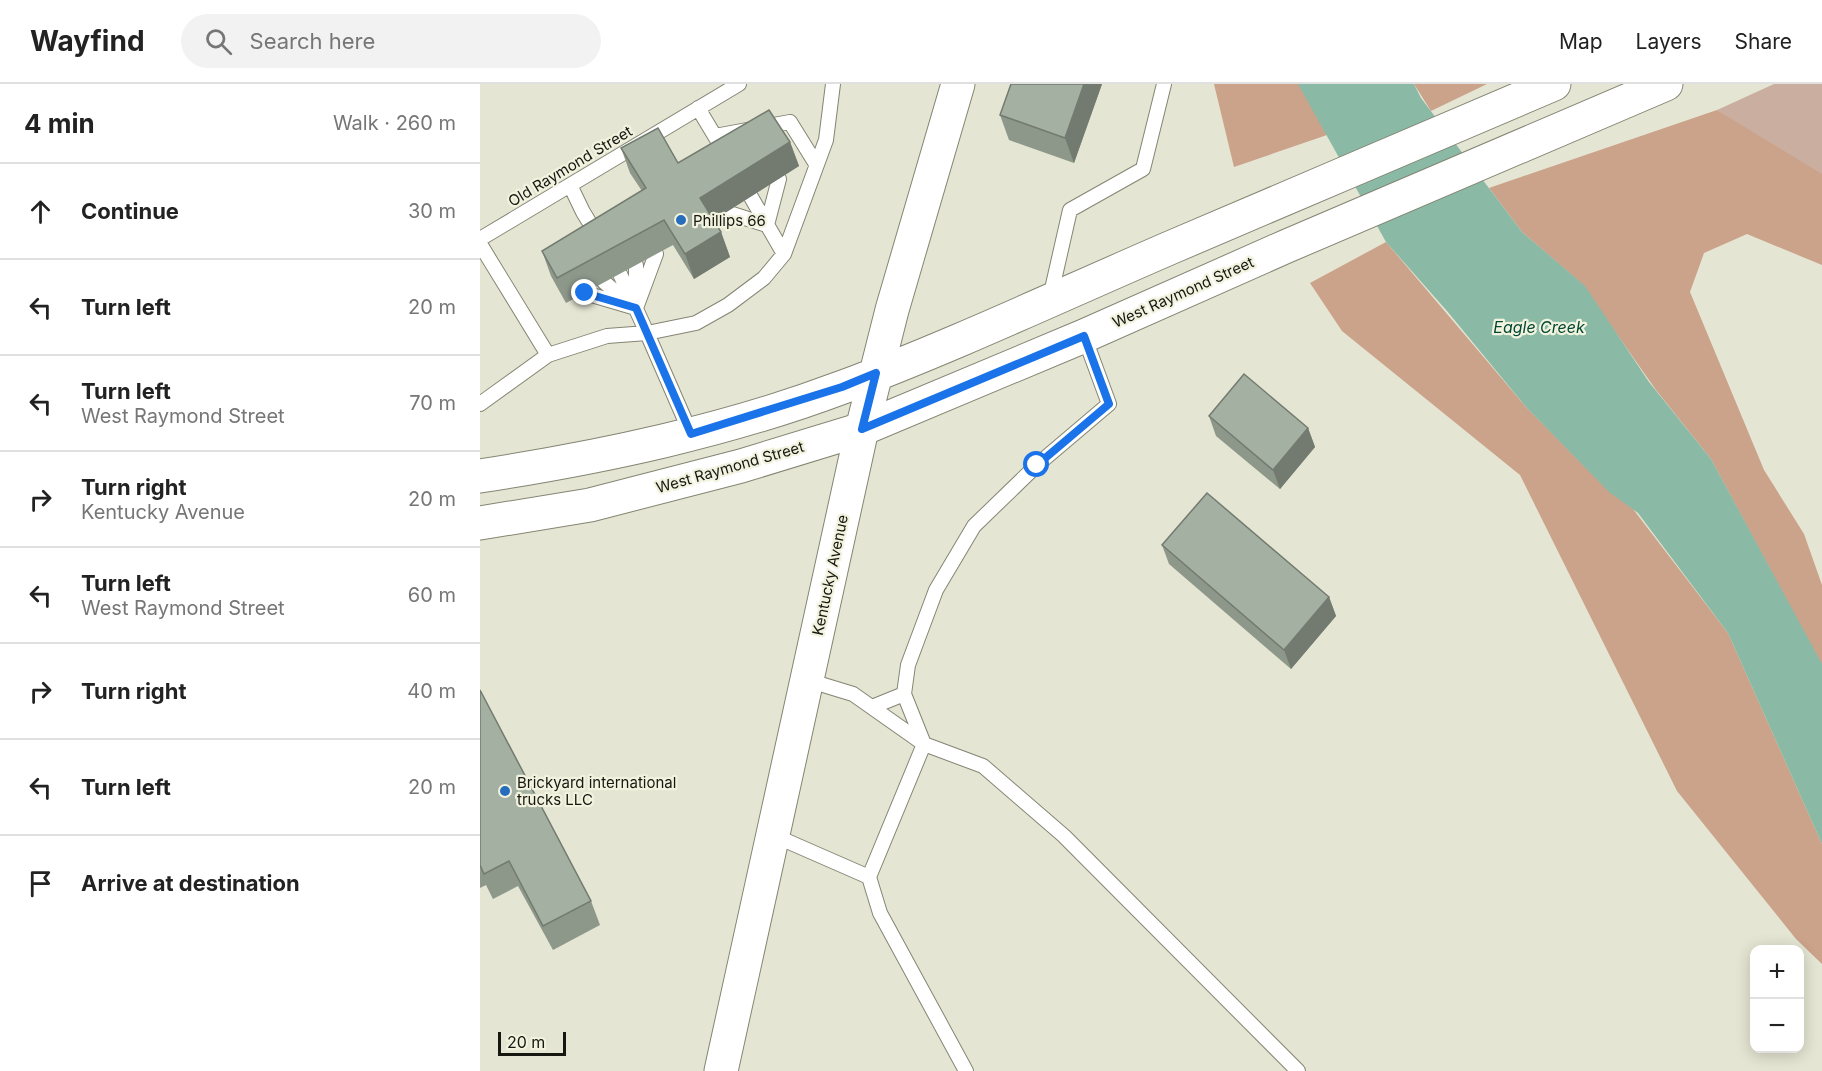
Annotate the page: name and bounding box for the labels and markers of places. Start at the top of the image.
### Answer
place label: Phillips 66 [693,211,766,230]
marker: Phillips 66 [674,213,688,227]
place label: Brickyard international trucks LLC [517,773,676,809]
marker: Brickyard international trucks LLC [498,784,512,798]

